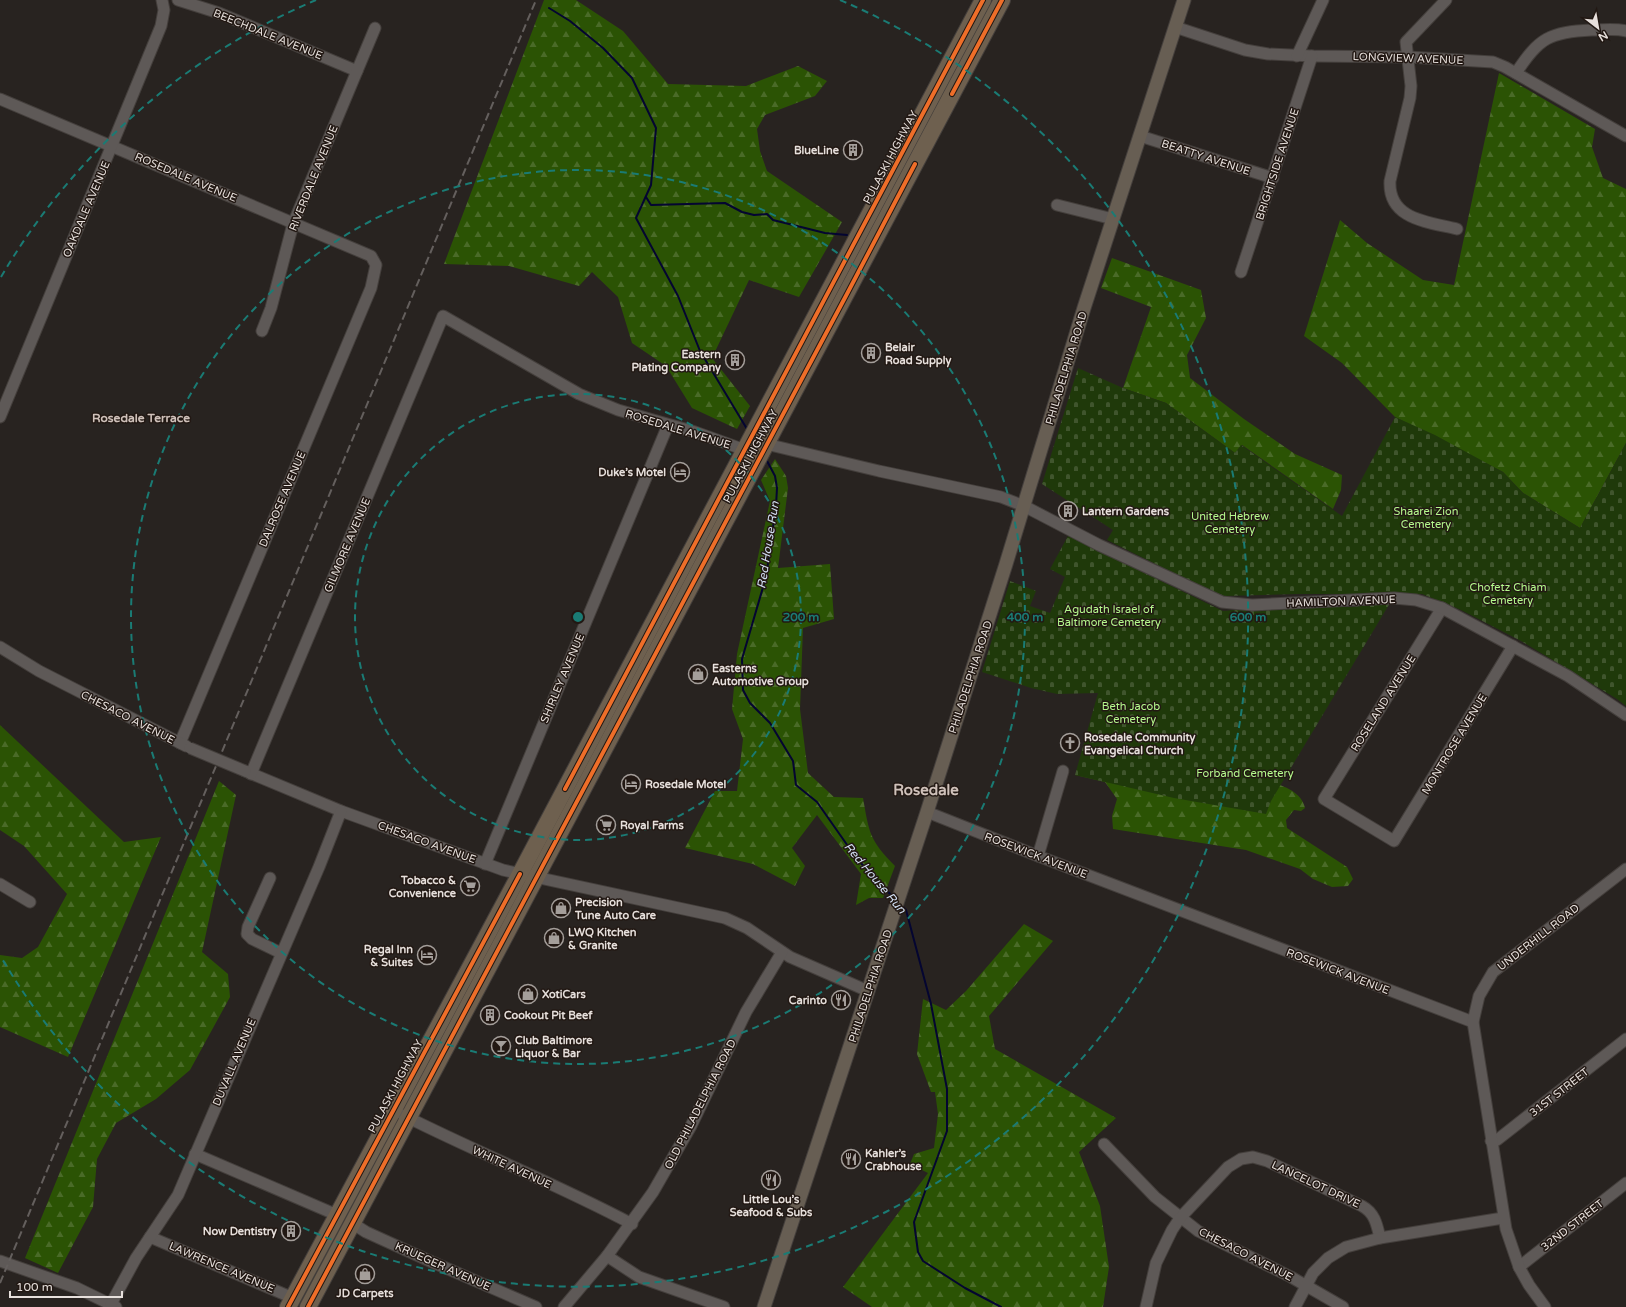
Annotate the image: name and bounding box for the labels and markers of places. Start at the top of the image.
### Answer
building icon: BlueLine [842,139,864,161]
place label: BlueLine [794,144,840,157]
place label: Belair Road Supply [885,341,951,368]
building icon: Belair Road Supply [860,342,882,364]
place label: Eastern Plating Company [632,348,721,375]
building icon: Eastern Plating Company [724,349,746,371]
hotel icon: Duke’s Motel [669,461,691,483]
place label: Duke’s Motel [598,466,666,479]
building icon: Lantern Gardens [1057,500,1079,522]
place label: Lantern Gardens [1082,505,1170,518]
centre of rings [571,610,585,624]
place label: Easterns Automotive Group [712,662,809,689]
shop icon: Easterns Automotive Group [687,663,709,685]
place label: Rosedale Community Evangelical Church [1084,731,1196,758]
church icon: Rosedale Community Evangelical Church [1059,732,1081,754]
hotel icon: Rosedale Motel [620,773,642,795]
place label: Rosedale Motel [645,778,726,791]
supermarket icon: Royal Farms [595,814,617,836]
place label: Royal Farms [620,819,684,833]
place label: Tobacco & Convenience [389,874,457,900]
supermarket icon: Tobacco & Convenience [459,875,481,897]
place label: Precision Tune Auto Care [574,896,657,922]
shop icon: Precision Tune Auto Care [550,897,572,919]
place label: LWQ Kitchen & Granite [568,926,637,952]
shop icon: LWQ Kitchen & Granite [543,927,565,949]
place label: Regal Inn & Suites [364,943,414,969]
hotel icon: Regal Inn & Suites [416,944,438,966]
shop icon: XotiCars [517,983,539,1005]
place label: XotiCars [542,988,586,1001]
restaurant icon: Carinto [830,989,852,1011]
place label: Carinto [789,994,827,1007]
building icon: Cookout Pit Beef [479,1004,501,1026]
place label: Cookout Pit Beef [504,1009,593,1022]
place label: Club Baltimore Liquor & Bar [515,1034,593,1061]
bar icon: Club Baltimore Liquor & Bar [490,1035,512,1057]
place label: Kahler’s Crabhouse [865,1147,922,1173]
restaurant icon: Kahler’s Crabhouse [840,1148,862,1170]
restaurant icon: Little Lou’s Seafood & Subs [760,1169,782,1191]
place label: Little Lou’s Seafood & Subs [730,1193,813,1219]
building icon: Now Dentistry [280,1220,302,1242]
place label: Now Dentistry [203,1225,277,1239]
shop icon: JD Carpets [354,1263,376,1285]
place label: JD Carpets [336,1287,394,1301]

